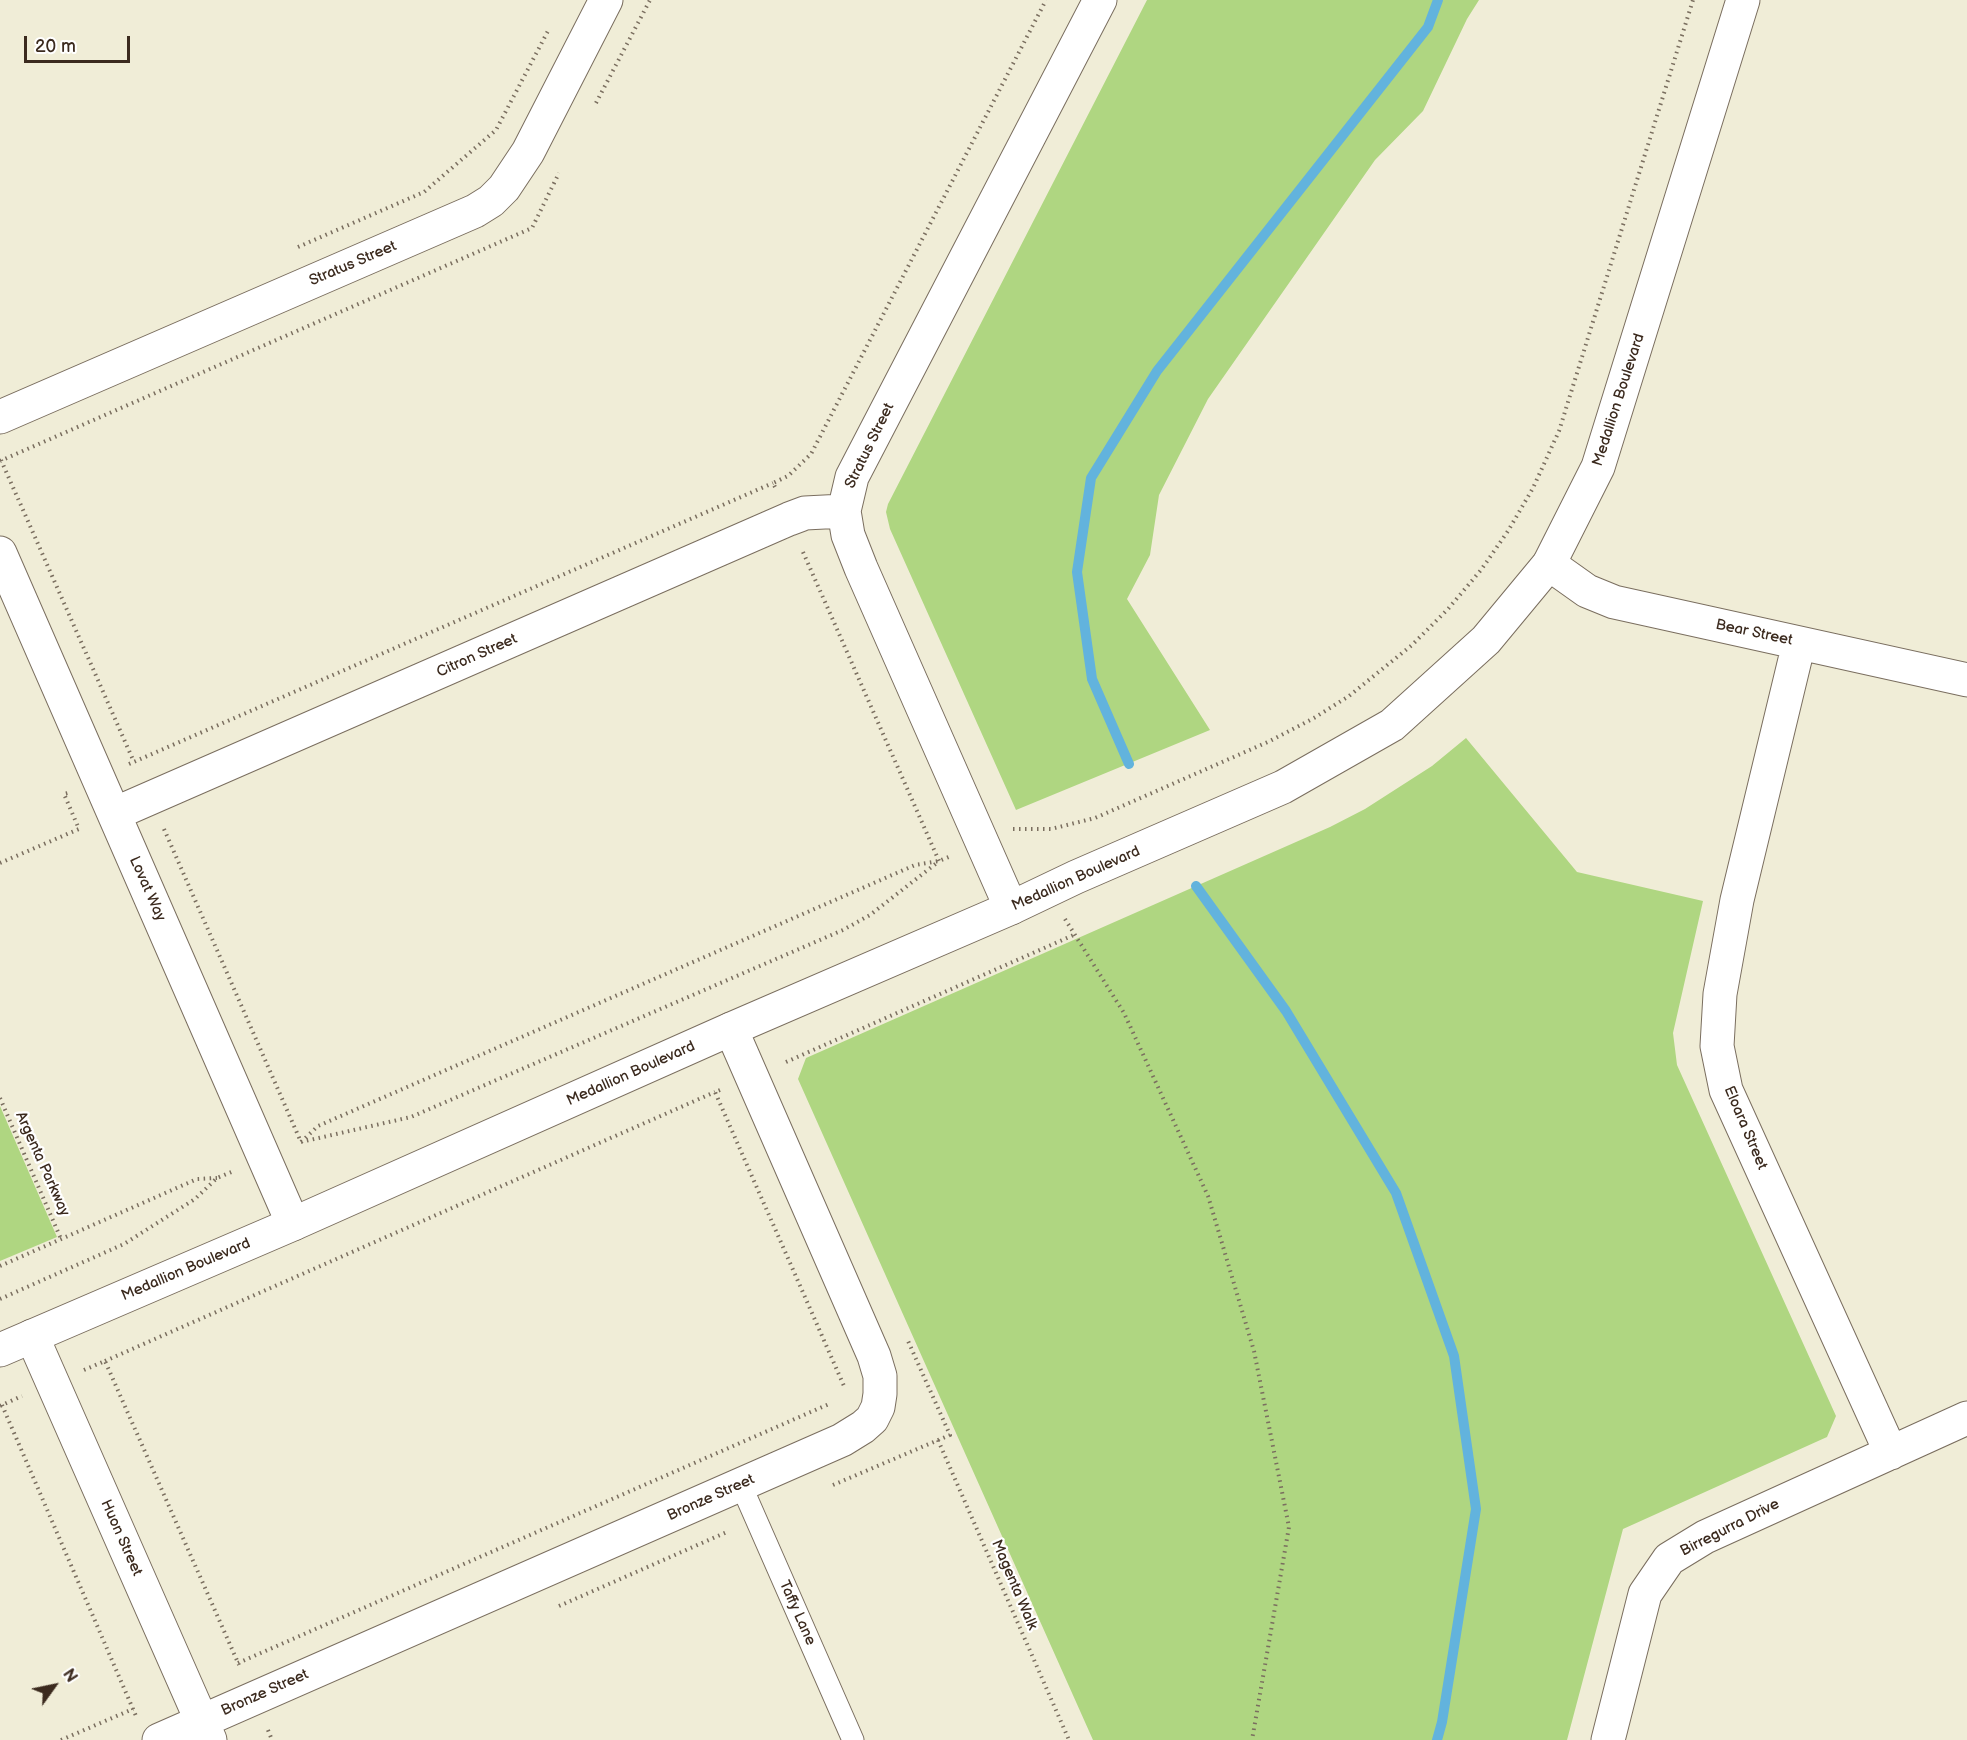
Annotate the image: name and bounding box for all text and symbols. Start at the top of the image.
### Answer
scale bar [27,24,134,62]
text: 20 m [35,36,76,57]
street label: Stratus Street [307,238,399,290]
street label: Medallion Boulevard [1589,331,1649,469]
street label: Stratus Street [842,400,898,492]
street label: Bear Street [1714,616,1794,650]
street label: Citron Street [434,630,520,682]
street label: Medallion Boulevard [1009,843,1143,915]
street label: Lovat Way [125,854,169,924]
street label: Medallion Boulevard [564,1038,698,1110]
street label: Eloara Street [1719,1084,1771,1172]
street label: Argenta Parkway [11,1109,73,1219]
street label: Medallion Boulevard [119,1235,253,1305]
street label: Bronze Street [665,1471,757,1525]
street label: Birregurra Drive [1678,1495,1782,1561]
street label: Huon Street [96,1497,146,1579]
street label: Magenta Walk [987,1537,1041,1633]
street label: Taffy Lane [775,1578,819,1648]
north arrow [24,1656,84,1716]
text: N [58,1666,81,1686]
street label: Bronze Street [219,1666,311,1720]

